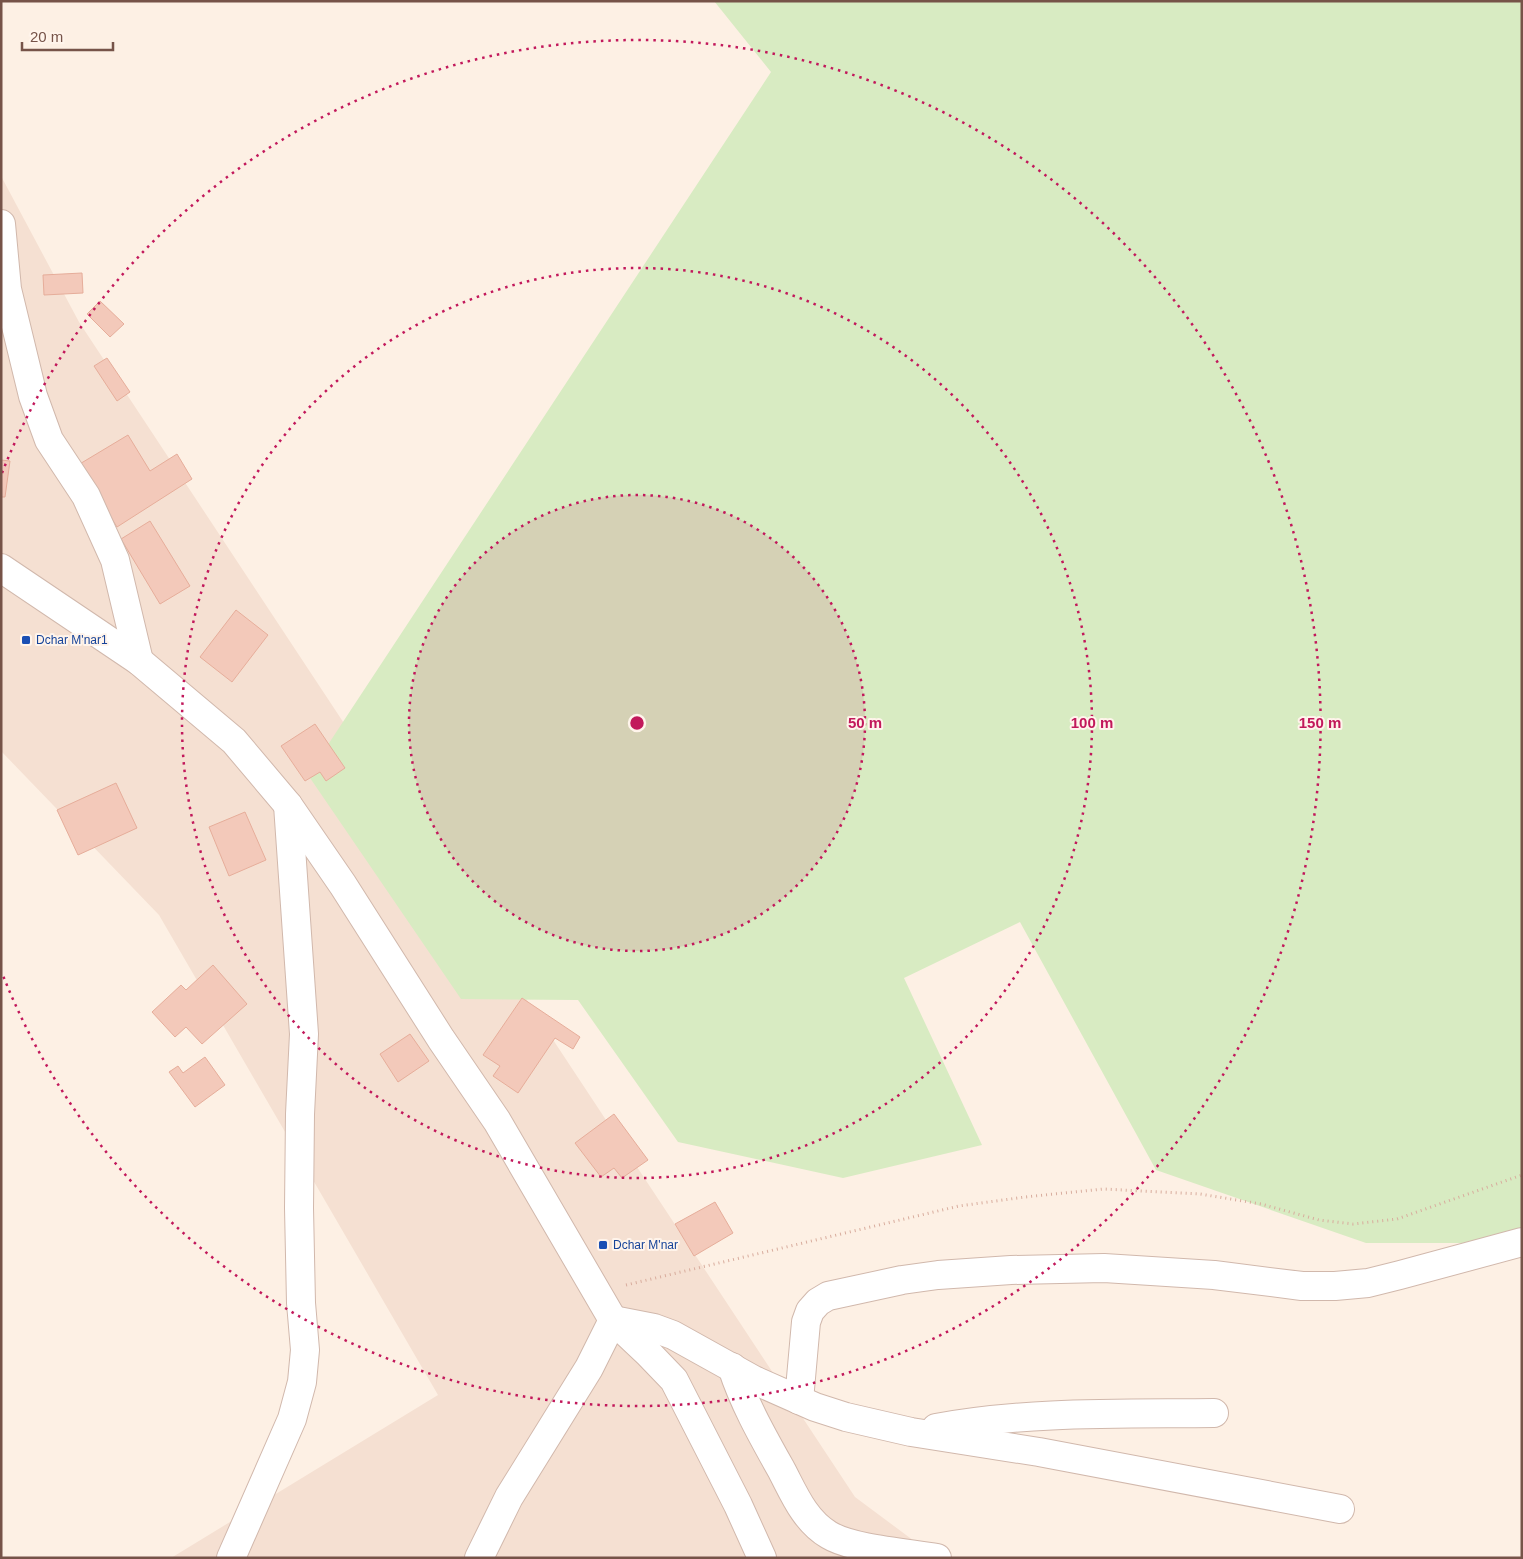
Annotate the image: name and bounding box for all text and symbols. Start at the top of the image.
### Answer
scale bar [22,20,114,52]
text: 20 m [30,28,63,45]
place label: Dchar M'nar1 [36,633,108,647]
marker: Dchar M'nar1 [20,634,32,646]
centre of rings [628,714,646,732]
text: 50 m [848,714,882,731]
text: 100 m [1071,714,1113,731]
text: 150 m [1299,714,1341,731]
place label: Dchar M'nar [613,1238,678,1252]
marker: Dchar M'nar [597,1239,609,1251]

